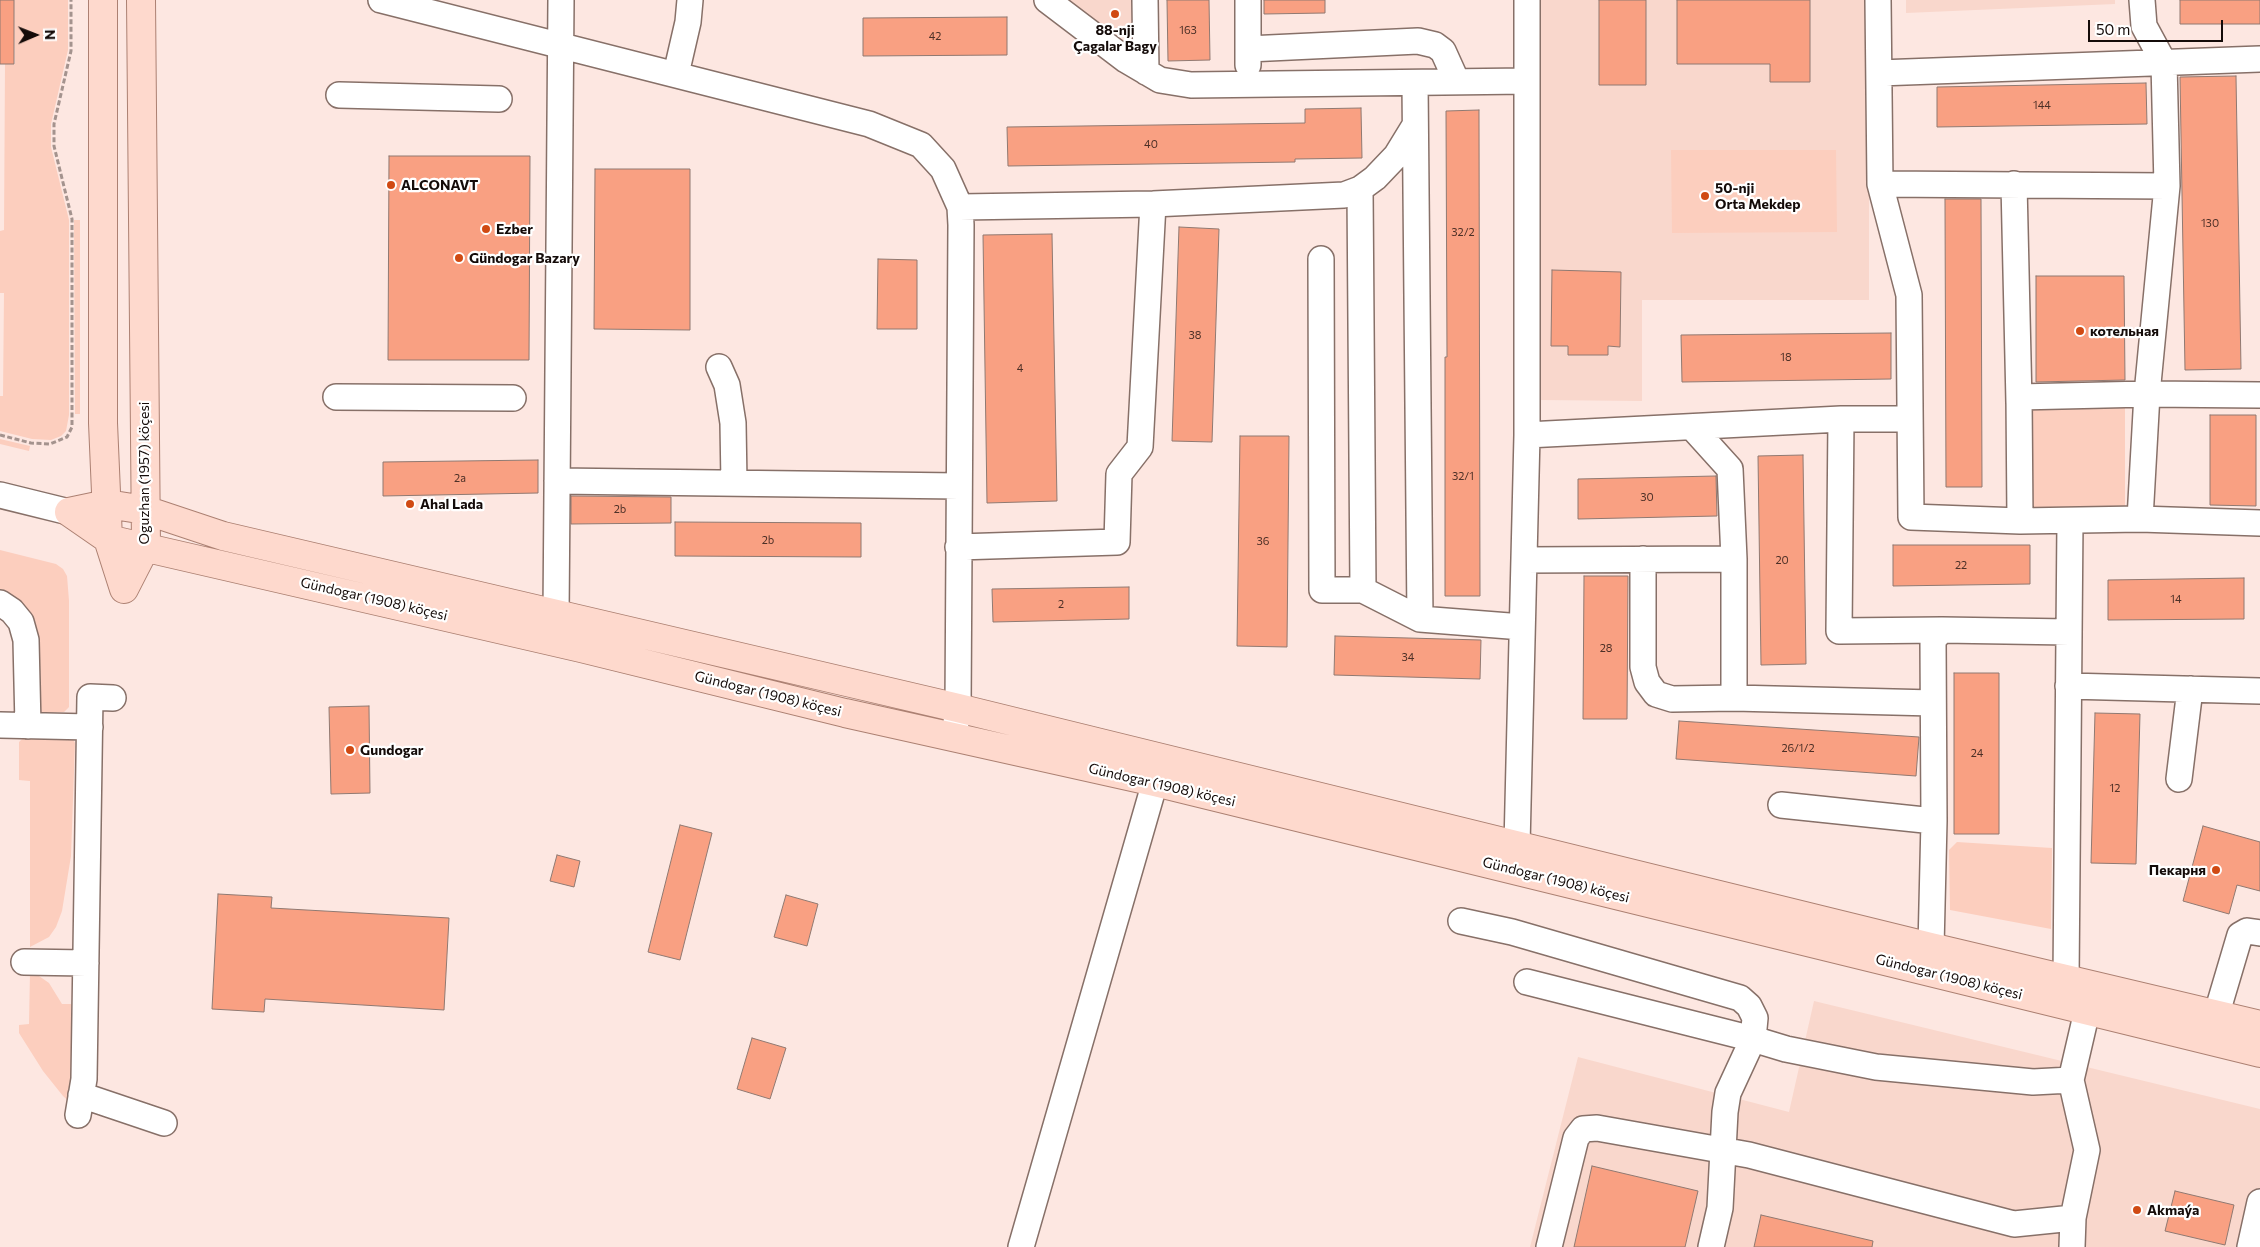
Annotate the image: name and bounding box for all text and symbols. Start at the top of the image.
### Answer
marker: 88-nji Çagalar Bagy [1109,8,1121,20]
north arrow [10,10,60,60]
scale bar [2090,10,2225,42]
text: 50 m [2096,20,2130,38]
place label: 88-nji Çagalar Bagy [1073,22,1157,54]
house number: 163 [1179,23,1197,37]
text: N [42,29,59,40]
house number: 42 [929,29,941,43]
house number: 144 [2033,98,2051,112]
house number: 40 [1144,137,1158,151]
place label: ALCONAVT [401,177,478,193]
marker: ALCONAVT [385,179,397,191]
place label: 50-nji Orta Mekdep [1715,180,1801,212]
marker: 50-nji Orta Mekdep [1699,190,1711,202]
house number: 130 [2201,216,2219,230]
place label: Ezber [496,221,533,237]
marker: Ezber [480,223,492,235]
house number: 32/2 [1451,225,1475,239]
place label: Gündogar Bazary [469,250,580,266]
marker: Gündogar Bazary [453,252,465,264]
place label: котельная [2090,323,2159,339]
marker: котельная [2074,325,2086,337]
house number: 38 [1189,328,1201,342]
house number: 18 [1780,350,1792,364]
house number: 4 [1017,361,1023,375]
street label: Oguzhan (1957) köçesi [136,402,152,544]
house number: 32/1 [1452,469,1474,483]
house number: 2a [454,471,466,485]
house number: 30 [1640,490,1654,504]
place label: Ahal Lada [420,496,483,512]
marker: Ahal Lada [404,498,416,510]
house number: 2b [614,502,626,516]
house number: 2b [762,533,774,547]
house number: 36 [1257,534,1269,548]
house number: 20 [1775,553,1789,567]
house number: 22 [1955,558,1967,572]
street label: Gündogar (1908) köçesi [299,574,449,624]
house number: 14 [2170,592,2182,606]
house number: 2 [1058,597,1064,611]
house number: 28 [1600,641,1612,655]
house number: 34 [1402,650,1414,664]
street label: Gündogar (1908) köçesi [693,668,843,720]
house number: 26/1/2 [1781,741,1815,755]
place label: Gundogar [360,742,424,758]
marker: Gundogar [344,744,356,756]
house number: 24 [1971,746,1983,760]
street label: Gündogar (1908) köçesi [1087,760,1237,810]
house number: 12 [2110,781,2120,795]
street label: Gündogar (1908) köçesi [1481,854,1631,906]
place label: Пекарня [2149,862,2206,878]
marker: Пекарня [2210,864,2222,876]
street label: Gündogar (1908) köçesi [1874,951,2024,1003]
place label: Аkmaýa [2147,1202,2199,1218]
marker: Аkmaýa [2131,1204,2143,1216]

